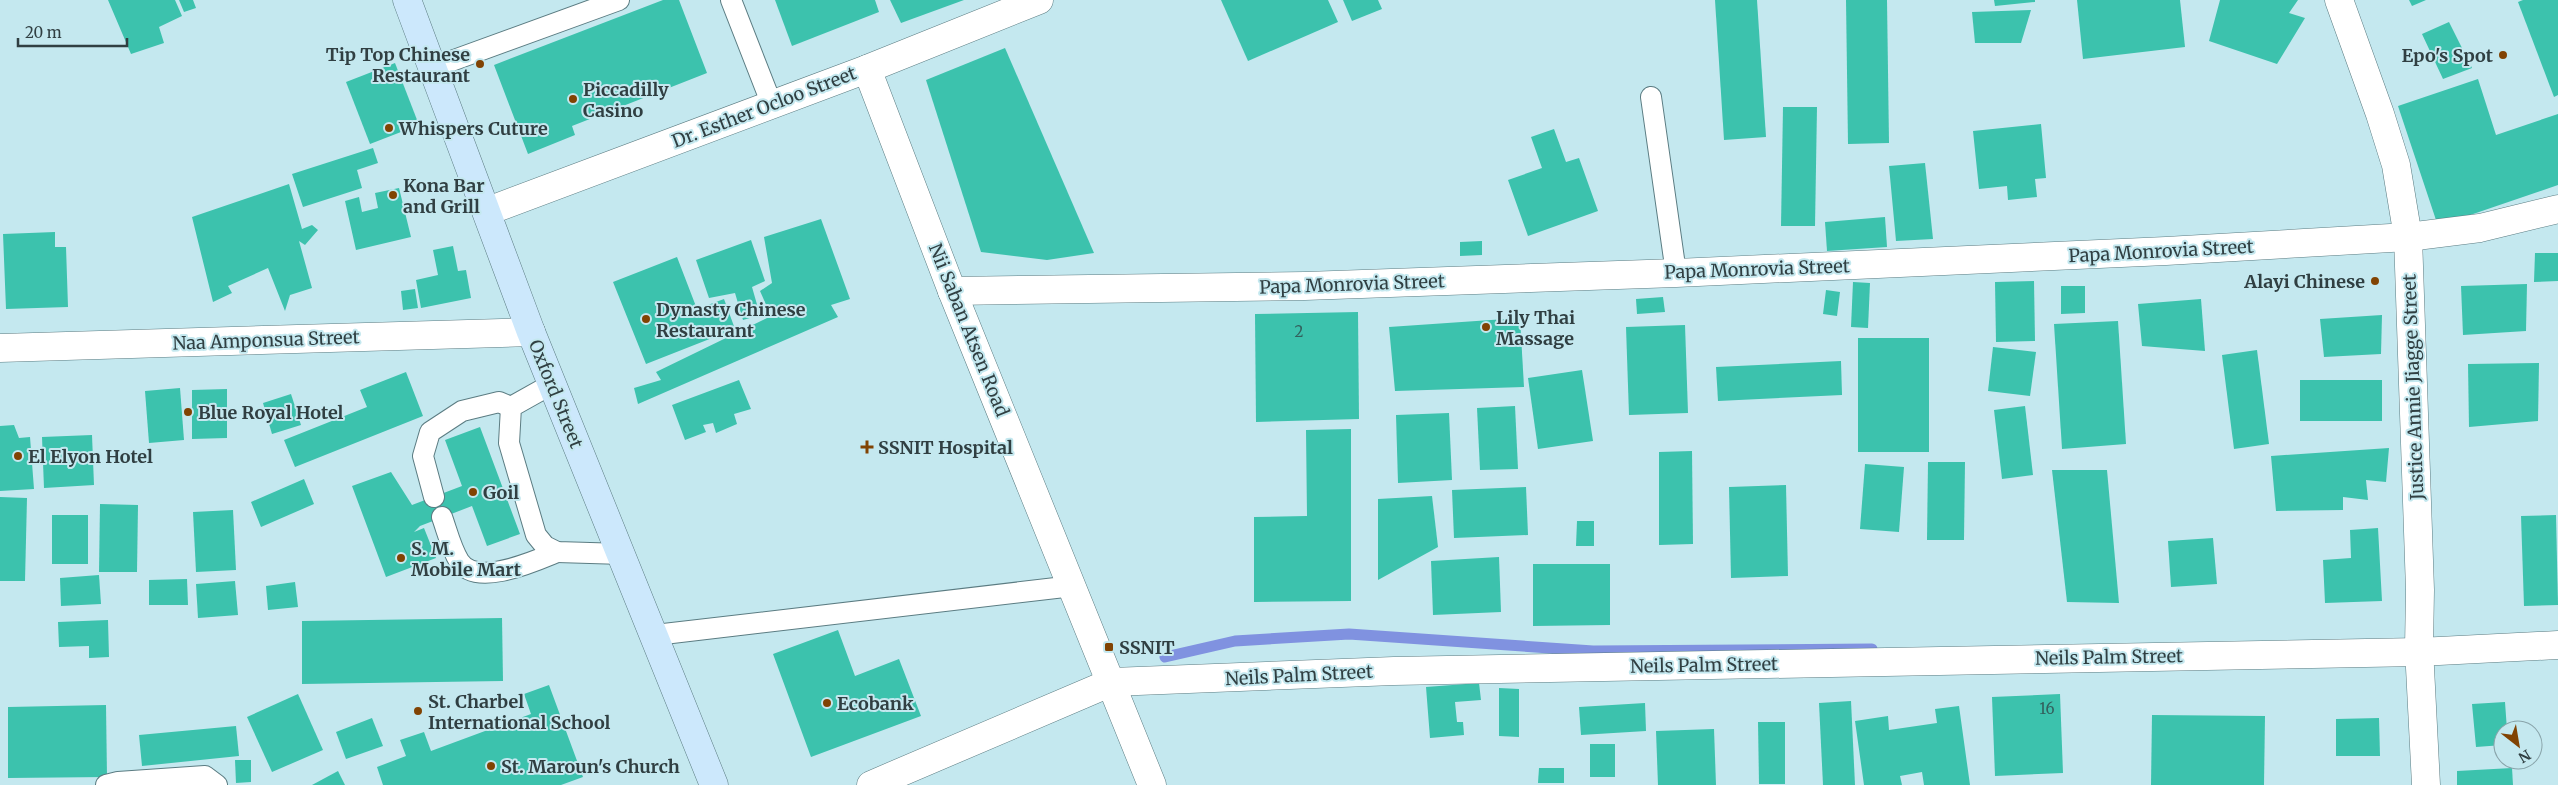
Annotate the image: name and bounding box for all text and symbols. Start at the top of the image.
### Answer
scale bar [18,15,126,47]
text: 20 m [25,23,62,42]
place label: Tip Top Chinese Restaurant [326,43,471,87]
place label: Epo's Spot [2402,44,2494,67]
marker: Epo's Spot [2497,49,2509,61]
marker: Tip Top Chinese Restaurant [474,58,486,70]
street label: Dr. Esther Ocloo Street [669,61,859,153]
place label: Piccadilly Casino [583,78,669,122]
marker: Piccadilly Casino [567,93,579,105]
place label: Whispers Cuture [398,117,548,140]
marker: Whispers Cuture [383,122,395,134]
place label: Kona Bar and Grill [403,174,485,218]
marker: Kona Bar and Grill [387,189,399,201]
street label: Papa Monrovia Street [2068,235,2254,267]
street label: Nii Saban Atsen Road [924,240,1014,420]
street label: Papa Monrovia Street [1664,254,1850,284]
street label: Papa Monrovia Street [1259,269,1445,299]
place label: Alayi Chinese [2243,270,2365,293]
street label: Justice Annie Jiagge Street [2398,274,2428,501]
marker: Alayi Chinese [2369,275,2381,287]
place label: Dynasty Chinese Restaurant [656,298,806,342]
place label: Lily Thai Massage [1496,306,1575,350]
marker: Dynasty Chinese Restaurant [640,313,652,325]
marker: Lily Thai Massage [1480,321,1492,333]
house number: 2 [1295,322,1304,341]
street label: Naa Amponsua Street [172,325,360,355]
street label: Oxford Street [524,336,588,452]
place label: Blue Royal Hotel [198,401,344,424]
marker: Blue Royal Hotel [182,406,194,418]
place label: SSNIT Hospital [878,436,1013,459]
marker: SSNIT Hospital [860,440,874,454]
place label: El Elyon Hotel [28,445,153,468]
marker: El Elyon Hotel [12,450,24,462]
place label: Goil [483,481,519,504]
marker: Goil [467,486,479,498]
place label: S. M. Mobile Mart [411,537,522,581]
marker: S. M. Mobile Mart [395,552,407,564]
place label: SSNIT [1119,636,1175,659]
marker: SSNIT [1103,641,1115,653]
street label: Neils Palm Street [2035,644,2183,670]
street label: Neils Palm Street [1630,652,1778,678]
street label: Neils Palm Street [1225,660,1373,690]
place label: St. Charbel International School [428,690,611,734]
place label: Ecobank [837,692,914,715]
marker: Ecobank [821,697,833,709]
house number: 16 [2039,699,2055,718]
marker: St. Charbel International School [412,705,424,717]
north arrow [2493,720,2543,770]
text: N [2515,746,2534,767]
place label: St. Maroun's Church [501,755,680,778]
marker: St. Maroun's Church [485,760,497,772]

